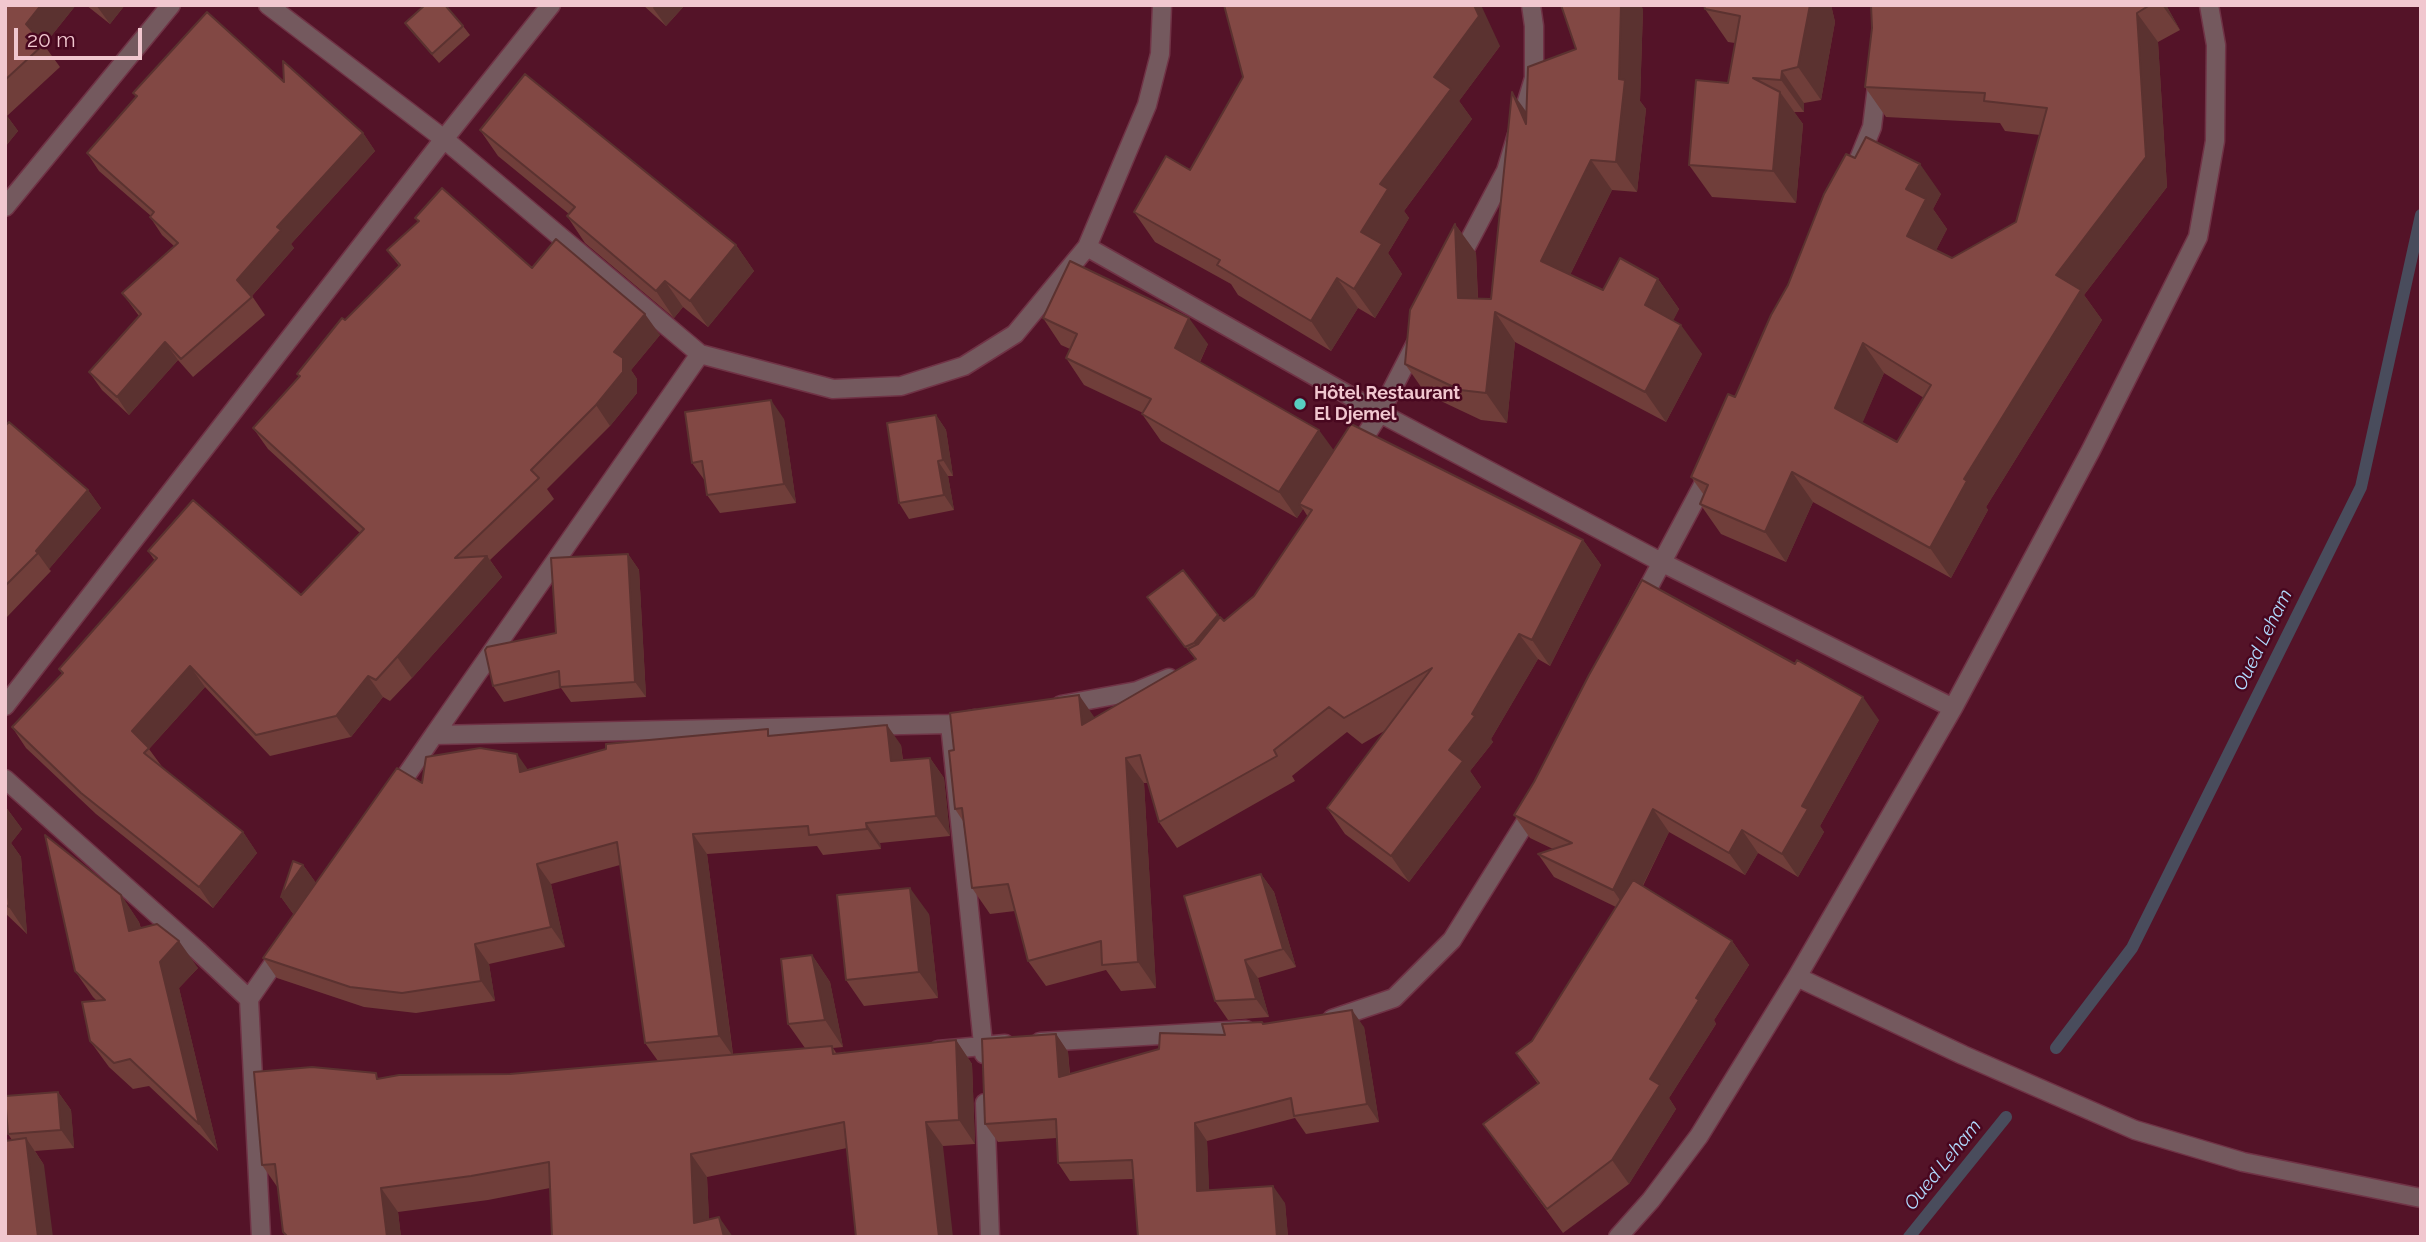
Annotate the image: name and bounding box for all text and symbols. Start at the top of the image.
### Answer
scale bar [18,14,145,58]
text: 20 m [27,27,75,52]
place label: Hôtel Restaurant El Djemel [1314,383,1460,426]
marker: Hôtel Restaurant El Djemel [1292,396,1308,412]
water label: Oued Leham [2229,586,2297,694]
water label: Oued Leham [1900,1115,1986,1215]

